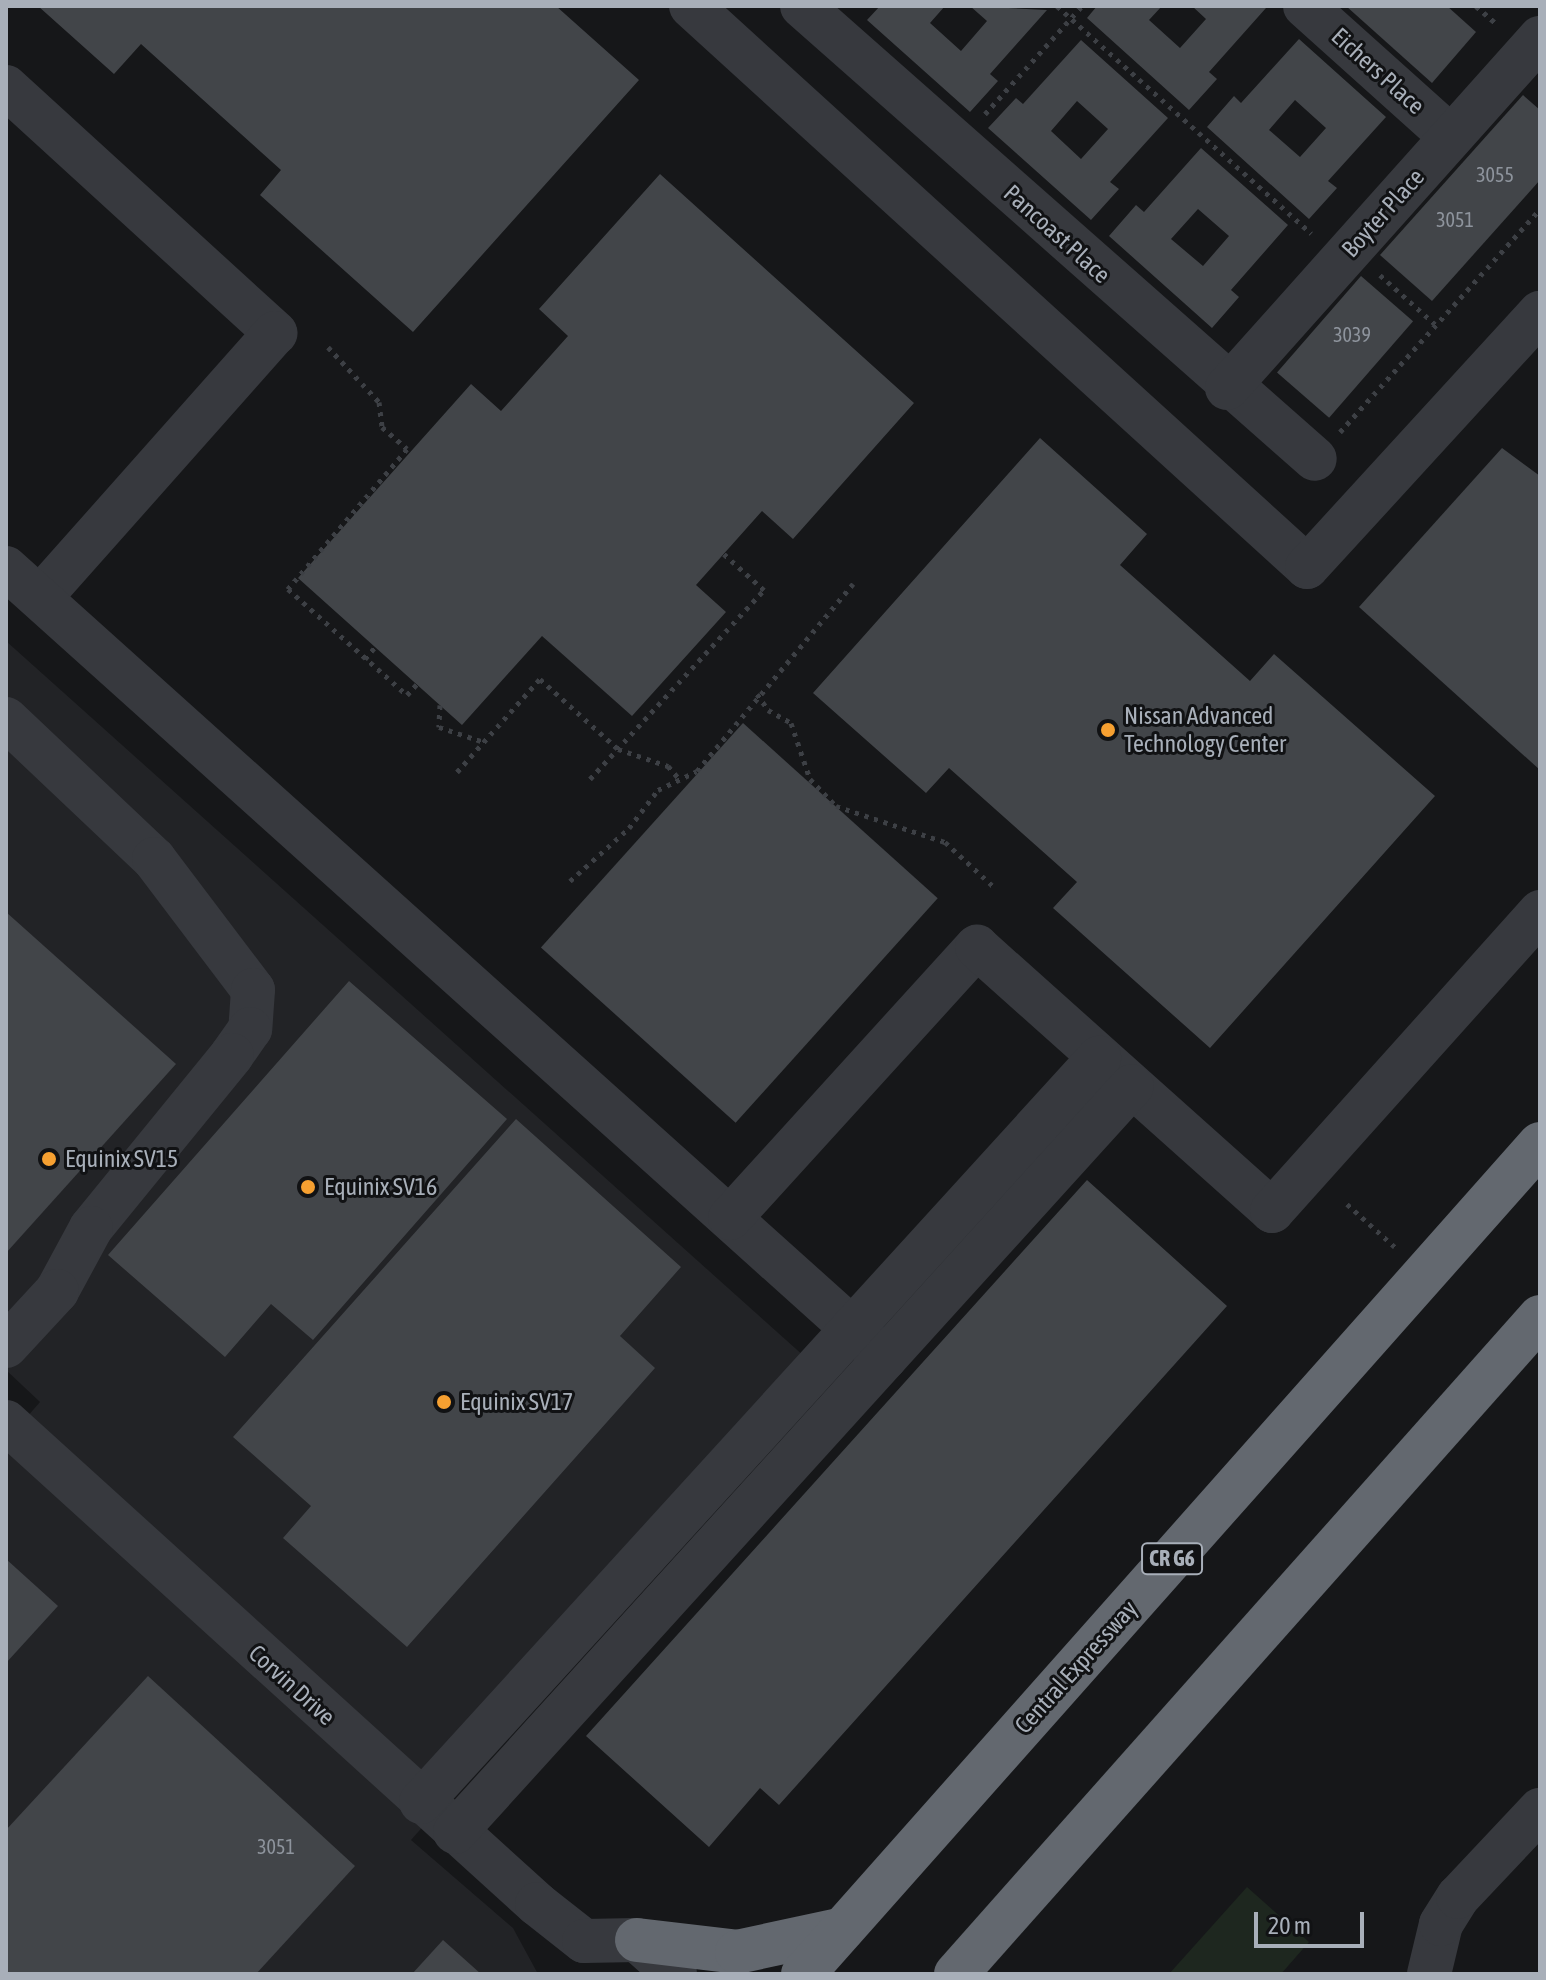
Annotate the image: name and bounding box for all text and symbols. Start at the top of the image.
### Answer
street label: Eichers Place [1326,22,1430,120]
house number: 3055 [1476,162,1514,186]
street label: Boyter Place [1336,163,1430,263]
street label: Pancoast Place [998,179,1116,289]
house number: 3051 [1436,207,1474,231]
house number: 3039 [1333,322,1371,346]
place label: Nissan Advanced Technology Center [1124,702,1286,758]
marker: Nissan Advanced Technology Center [1099,721,1117,739]
place label: Equinix SV15 [65,1145,178,1173]
marker: Equinix SV15 [40,1150,58,1168]
place label: Equinix SV16 [324,1173,437,1201]
marker: Equinix SV16 [299,1178,317,1196]
place label: Equinix SV17 [460,1388,573,1416]
marker: Equinix SV17 [435,1393,453,1411]
road number: CR G6 [1140,1541,1204,1577]
street label: Central Expressway [1009,1595,1143,1739]
street label: Corvin Drive [243,1639,341,1731]
house number: 3051 [257,1834,295,1858]
scale bar [1258,1896,1368,1946]
text: 20 m [1268,1912,1311,1939]

